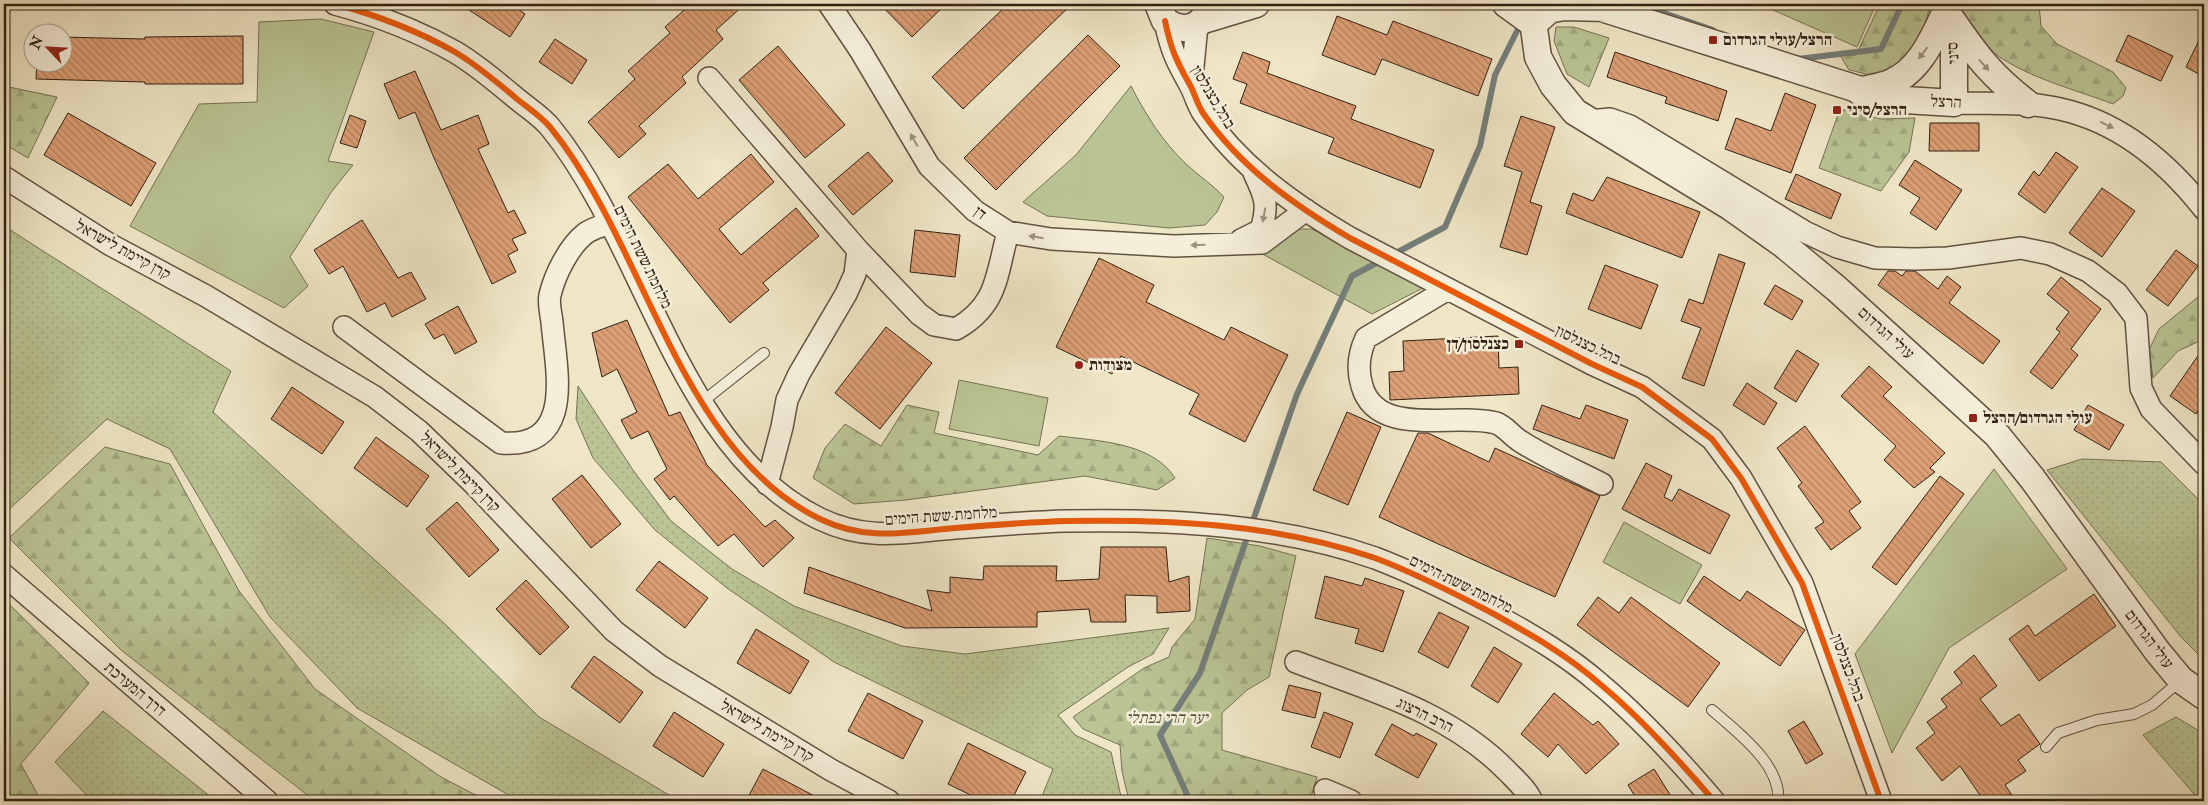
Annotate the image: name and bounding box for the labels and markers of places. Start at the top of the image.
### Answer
place label: הרצל/עולי הגרדום [1723,30,1832,50]
marker: הרצל/עולי הגרדום [1707,34,1719,46]
place label: הרצל/סיני [1847,100,1907,120]
marker: הרצל/סיני [1831,104,1843,116]
place label: כצנלסון/דן [1447,334,1509,354]
marker: כצנלסון/דן [1513,338,1525,350]
place label: מצודות [1089,355,1132,375]
marker: מצודות [1073,359,1085,371]
place label: עולי הגרדום/הרצל [1983,408,2092,428]
marker: עולי הגרדום/הרצל [1967,412,1979,424]

